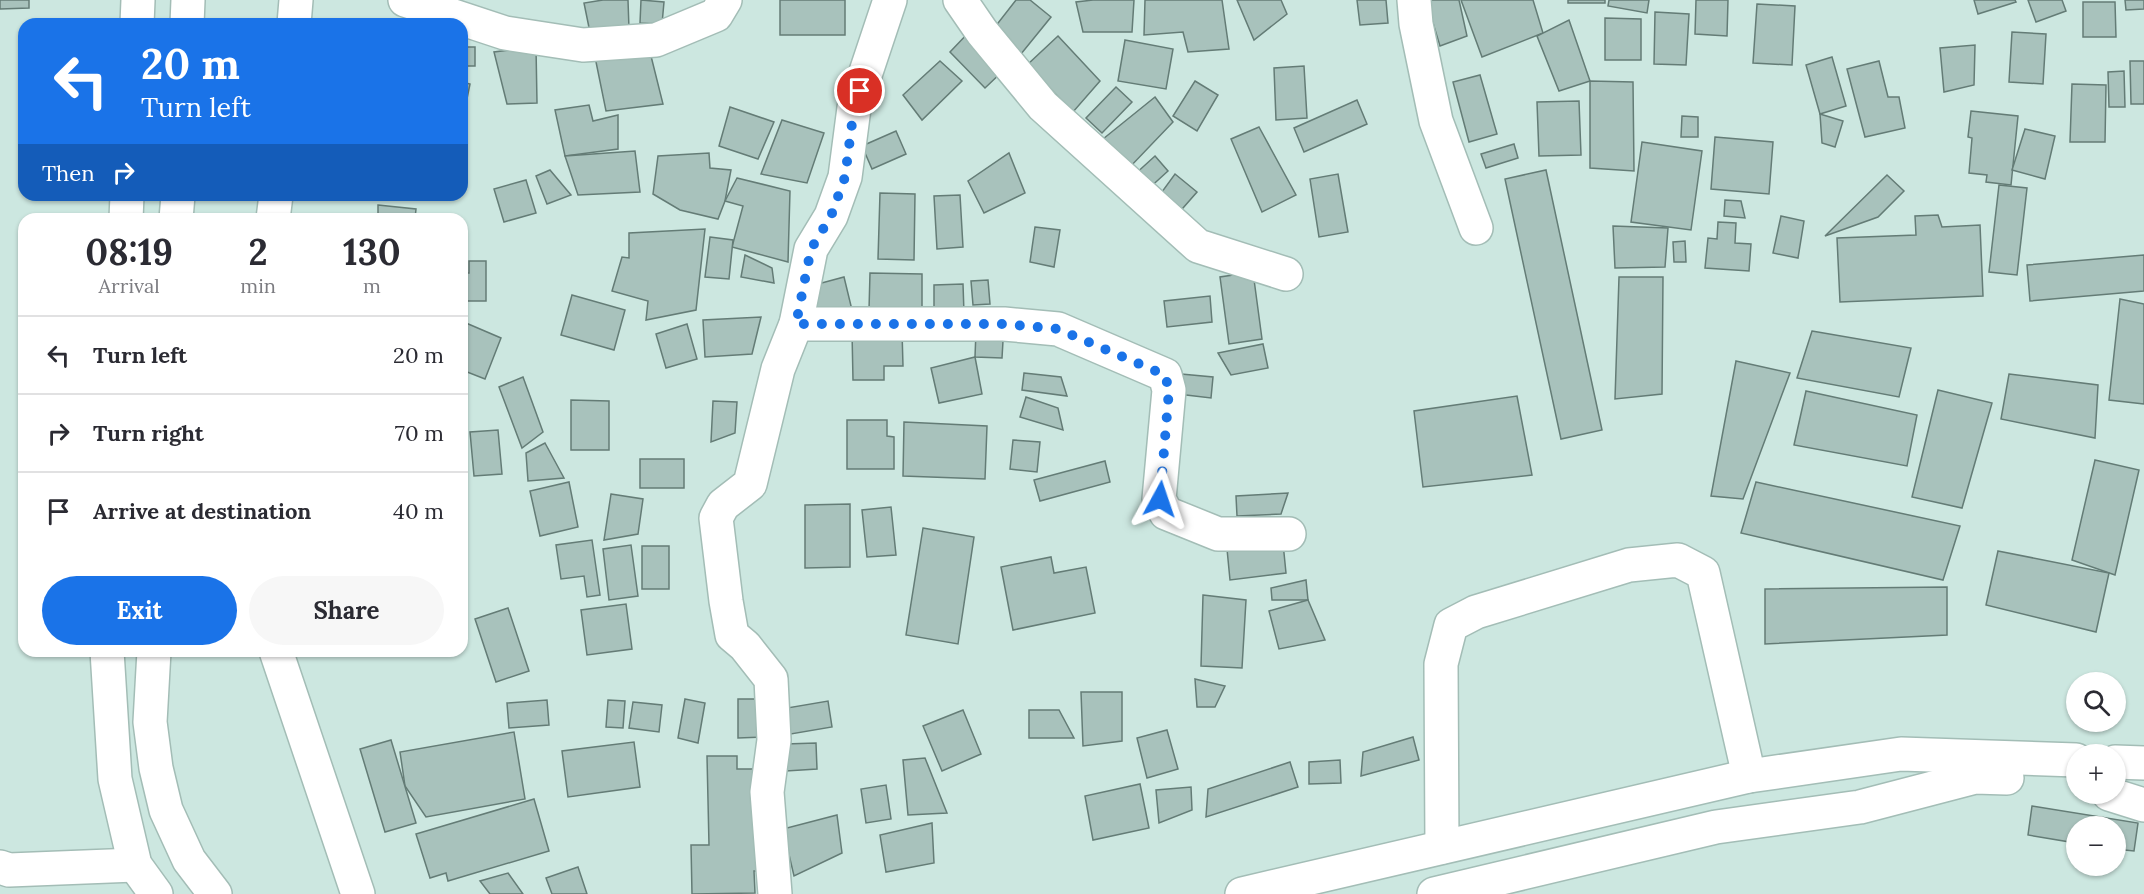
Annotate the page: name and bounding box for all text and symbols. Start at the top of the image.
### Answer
text: 20 m [141,37,240,91]
icon: left [42,42,120,120]
pin [834,65,885,116]
icon: arrive [843,74,876,107]
text: Turn left [141,90,251,124]
icon: right [107,156,140,189]
text: Then [42,159,95,187]
text: 08:19 [85,229,173,275]
text: 2 [248,229,268,275]
text: 130 [343,229,401,275]
text: Arrival [99,273,160,298]
text: min [240,273,276,298]
text: m [363,273,381,298]
icon: left [42,339,75,372]
text: Turn left [93,341,187,369]
text: 20 m [393,341,444,369]
icon: right [42,417,75,450]
text: Turn right [93,419,204,447]
text: 70 m [395,419,444,447]
position arrow [1128,467,1192,531]
icon: arrive [42,495,75,528]
text: Arrive at destination [93,497,311,525]
text: 40 m [393,497,444,525]
button: Exit [42,576,237,645]
button: Share [249,576,444,645]
map controls [2066,672,2126,876]
button: search [2066,672,2126,732]
button: + [2066,744,2126,804]
button: − [2066,816,2126,876]

